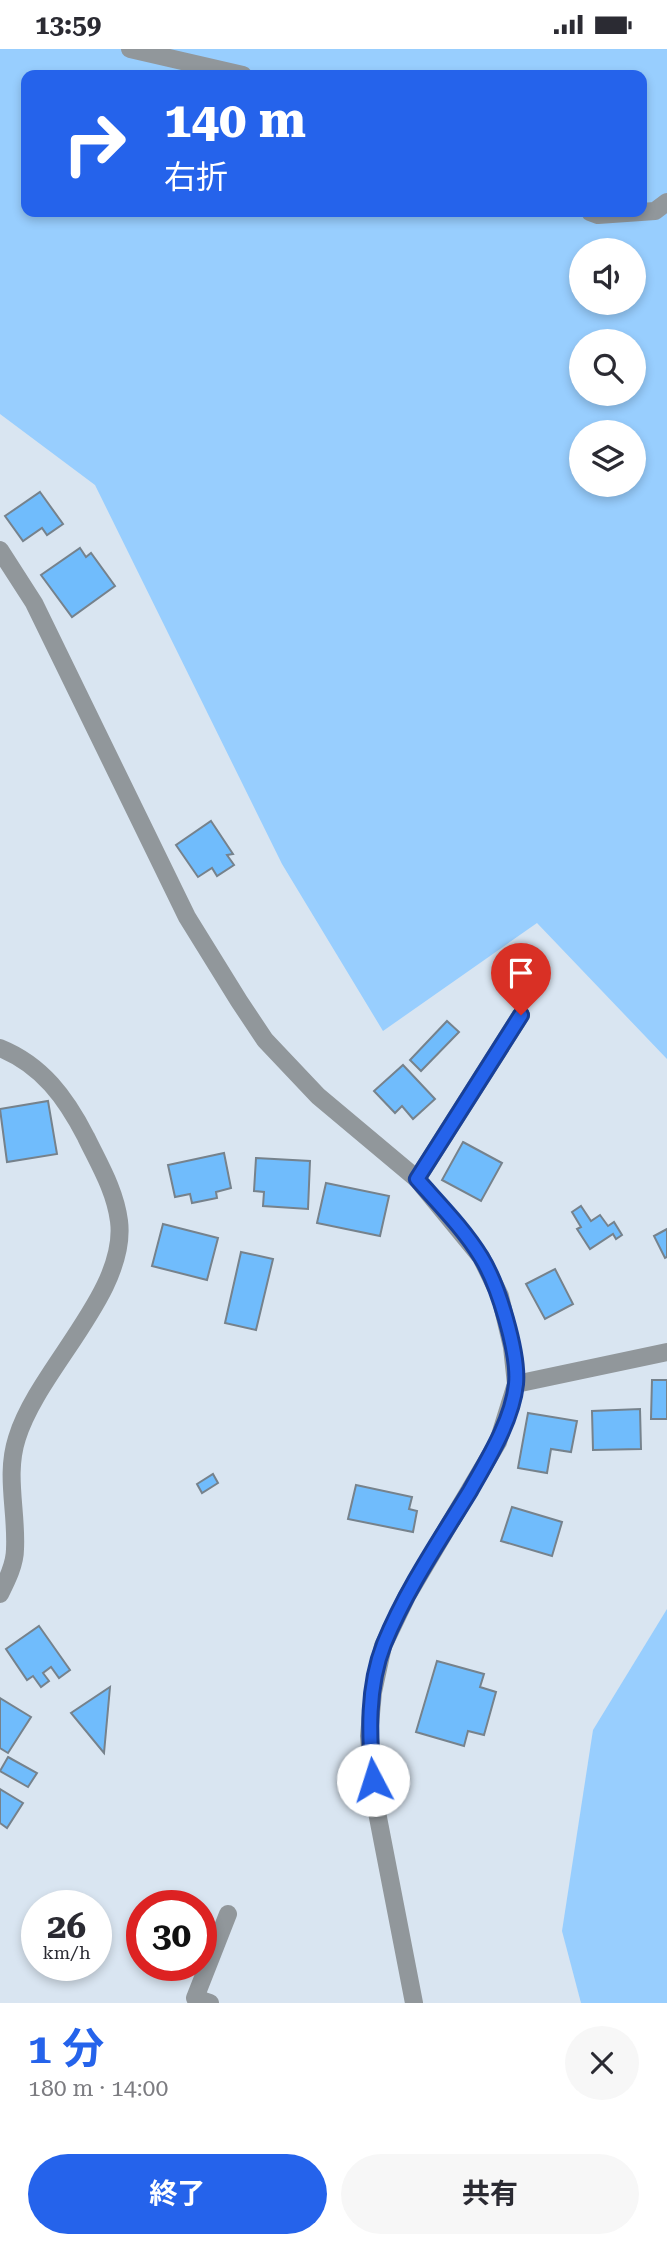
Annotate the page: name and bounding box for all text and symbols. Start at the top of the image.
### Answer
text: 13:59 [35,10,101,40]
text: 140 m [164,92,306,149]
icon: right [49,98,140,189]
text: 右折 [164,158,228,196]
map controls [569,238,646,497]
button: sound [569,238,646,315]
button: search [569,329,646,406]
button: layers [569,420,646,497]
pin [491,943,551,1015]
icon: arrive [502,954,540,992]
position arrow [336,1743,410,1817]
speed limit sign: 30 [126,1890,217,1981]
text: 26 [47,1906,86,1947]
text: km/h [42,1942,91,1963]
text: 1 分 [28,2024,104,2073]
button: close [565,2026,639,2100]
text: 180 m · 14:00 [28,2075,168,2102]
button: 終了 [28,2154,327,2234]
button: 共有 [341,2154,639,2234]

